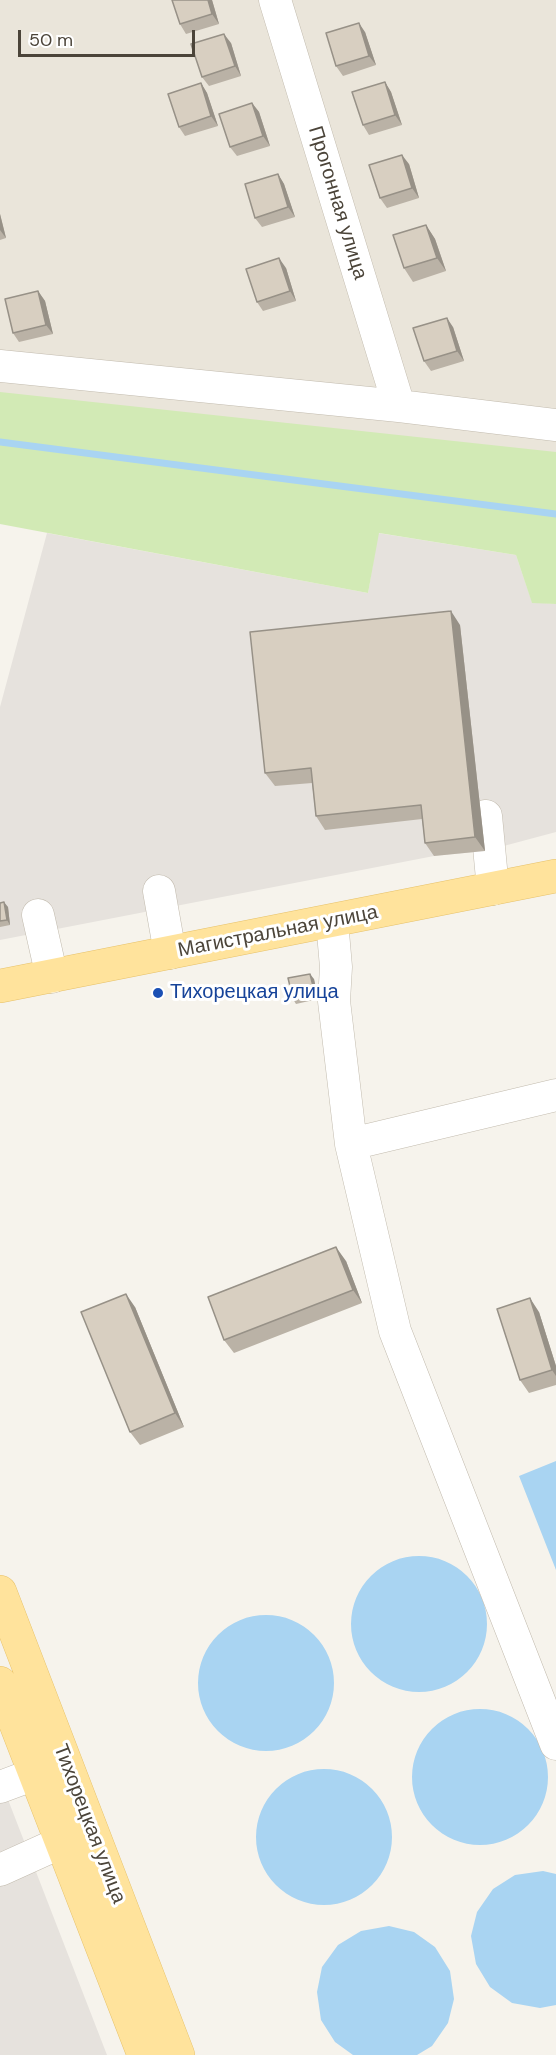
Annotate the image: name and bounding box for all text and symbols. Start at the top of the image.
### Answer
scale bar [21,18,198,56]
text: 50 m [29,28,73,52]
street label: Прогонная улица [302,123,372,283]
street label: Магистральная улица [176,901,380,963]
place label: Тихорецкая улица [170,981,339,1005]
marker: Тихорецкая улица [151,986,165,1000]
street label: Тихорецкая улица [48,1741,130,1907]

